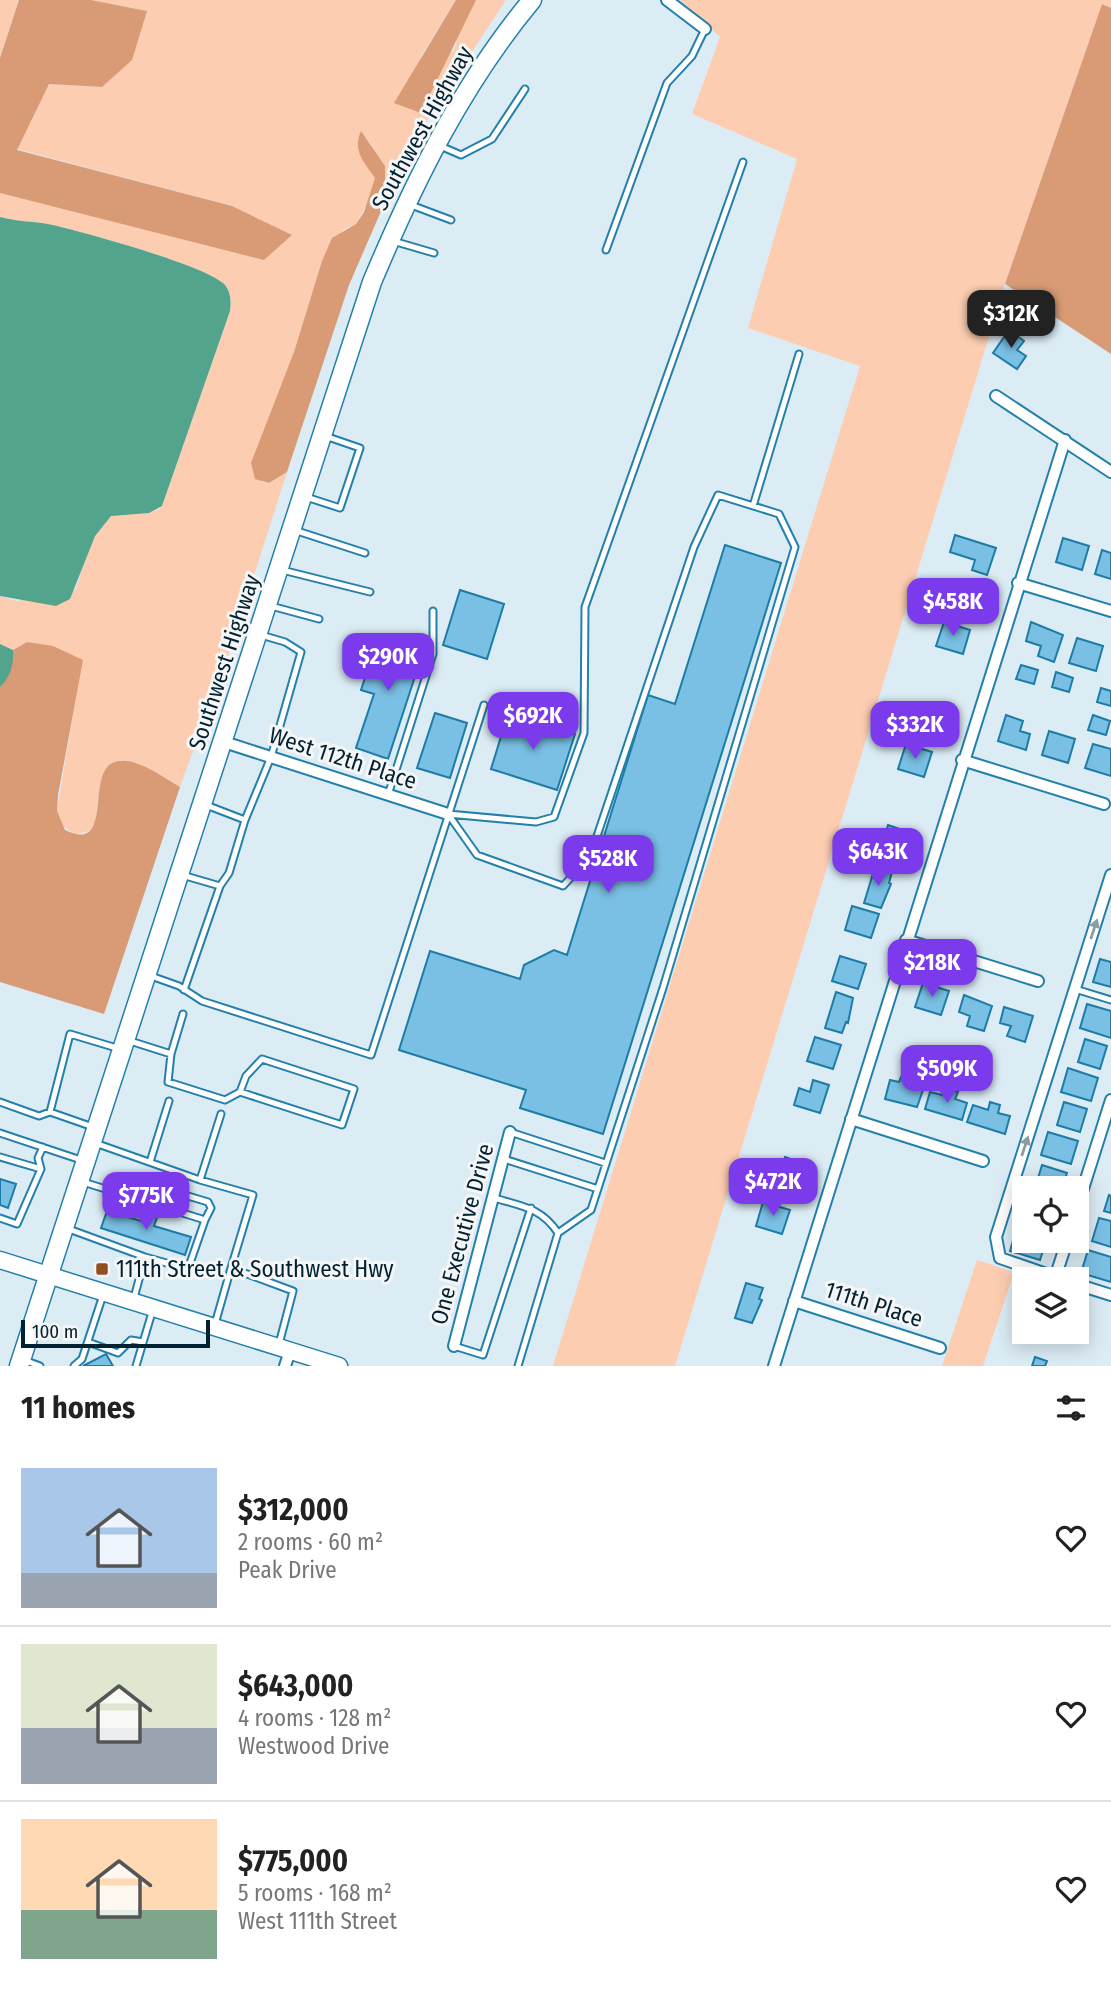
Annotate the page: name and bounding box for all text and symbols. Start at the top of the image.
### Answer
street label: Southwest Highway [365,41,479,215]
pin: $312K [962,290,1060,350]
text: $312K [983,299,1039,327]
street label: Southwest Highway [182,570,266,753]
pin: $458K [904,578,1002,638]
text: $458K [923,587,983,615]
pin: $290K [339,634,437,693]
text: $290K [358,642,418,670]
pin: $692K [484,692,582,752]
text: $692K [504,701,562,729]
pin: $332K [866,702,964,761]
text: $332K [886,710,944,738]
street label: West 112th Place [266,721,420,795]
pin: $643K [829,828,927,888]
pin: $528K [559,836,657,895]
text: $643K [848,837,908,865]
text: $528K [579,844,637,872]
one-way arrow [1089,918,1100,939]
pin: $218K [883,940,981,999]
text: $218K [904,948,960,976]
pin: $509K [898,1046,996,1105]
text: $509K [917,1054,977,1082]
one-way arrow [1020,1135,1031,1156]
street label: One Executive Drive [424,1141,500,1327]
pin: $472K [724,1158,822,1218]
text: $472K [745,1167,801,1195]
pin: $775K [97,1172,195,1232]
map controls [1012,1176,1089,1344]
button: locate [1012,1176,1089,1253]
text: $775K [118,1181,174,1209]
place label: 111th Street & Southwest Hwy [116,1255,394,1283]
marker: 111th Street & Southwest Hwy [94,1261,110,1277]
button: layers [1012,1267,1089,1344]
street label: 111th Place [822,1275,926,1333]
scale bar [21,1317,210,1349]
text: 100 m [32,1320,78,1343]
icon: filters [1052,1389,1090,1427]
text: 11 homes [21,1390,135,1426]
text: $312,000 [238,1492,349,1528]
icon: home [77,1496,161,1580]
icon: heart [1052,1519,1090,1557]
text: 2 rooms · 60 m² [238,1528,383,1556]
text: Peak Drive [238,1556,337,1584]
text: $643,000 [238,1668,353,1704]
icon: home [77,1672,161,1756]
icon: heart [1052,1695,1090,1733]
text: 4 rooms · 128 m² [238,1704,391,1732]
text: Westwood Drive [238,1732,389,1760]
text: $775,000 [238,1843,348,1879]
icon: home [77,1847,161,1931]
icon: heart [1052,1870,1090,1908]
text: 5 rooms · 168 m² [238,1879,392,1907]
text: West 111th Street [238,1907,397,1935]

